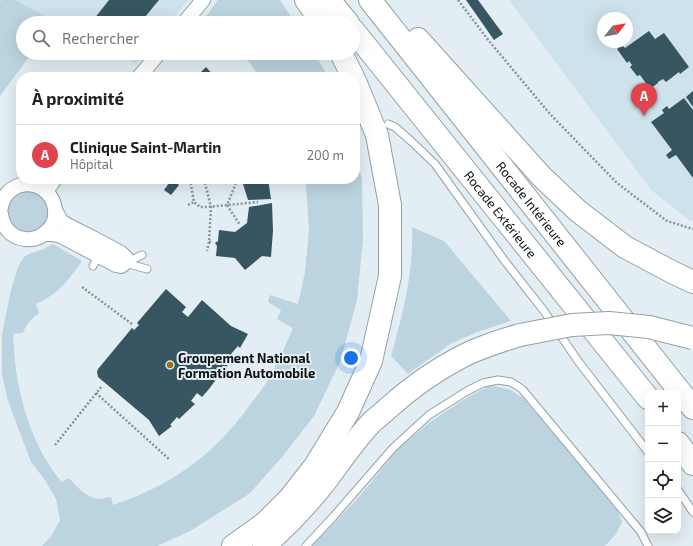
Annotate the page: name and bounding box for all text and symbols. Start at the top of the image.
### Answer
north arrow [597,12,633,48]
search box [16,16,360,60]
icon: search [30,27,52,49]
text: Rechercher [62,29,139,47]
pin: A [631,83,657,116]
text: À proximité [32,88,124,108]
text: Clinique Saint-Martin [70,138,221,156]
text: A [41,147,49,163]
text: 200 m [307,147,344,163]
text: Hôpital [70,156,113,172]
street label: Rocade Intérieure [493,158,570,250]
street label: Rocade Extérieure [461,167,540,261]
your location [341,348,361,368]
place label: Groupement National Formation Automobile [178,350,315,381]
marker: Groupement National Formation Automobile [165,360,175,370]
map controls [645,390,681,534]
button: + [645,390,681,426]
button: − [645,426,681,462]
button: locate [645,462,681,498]
button: layers [645,498,681,534]

